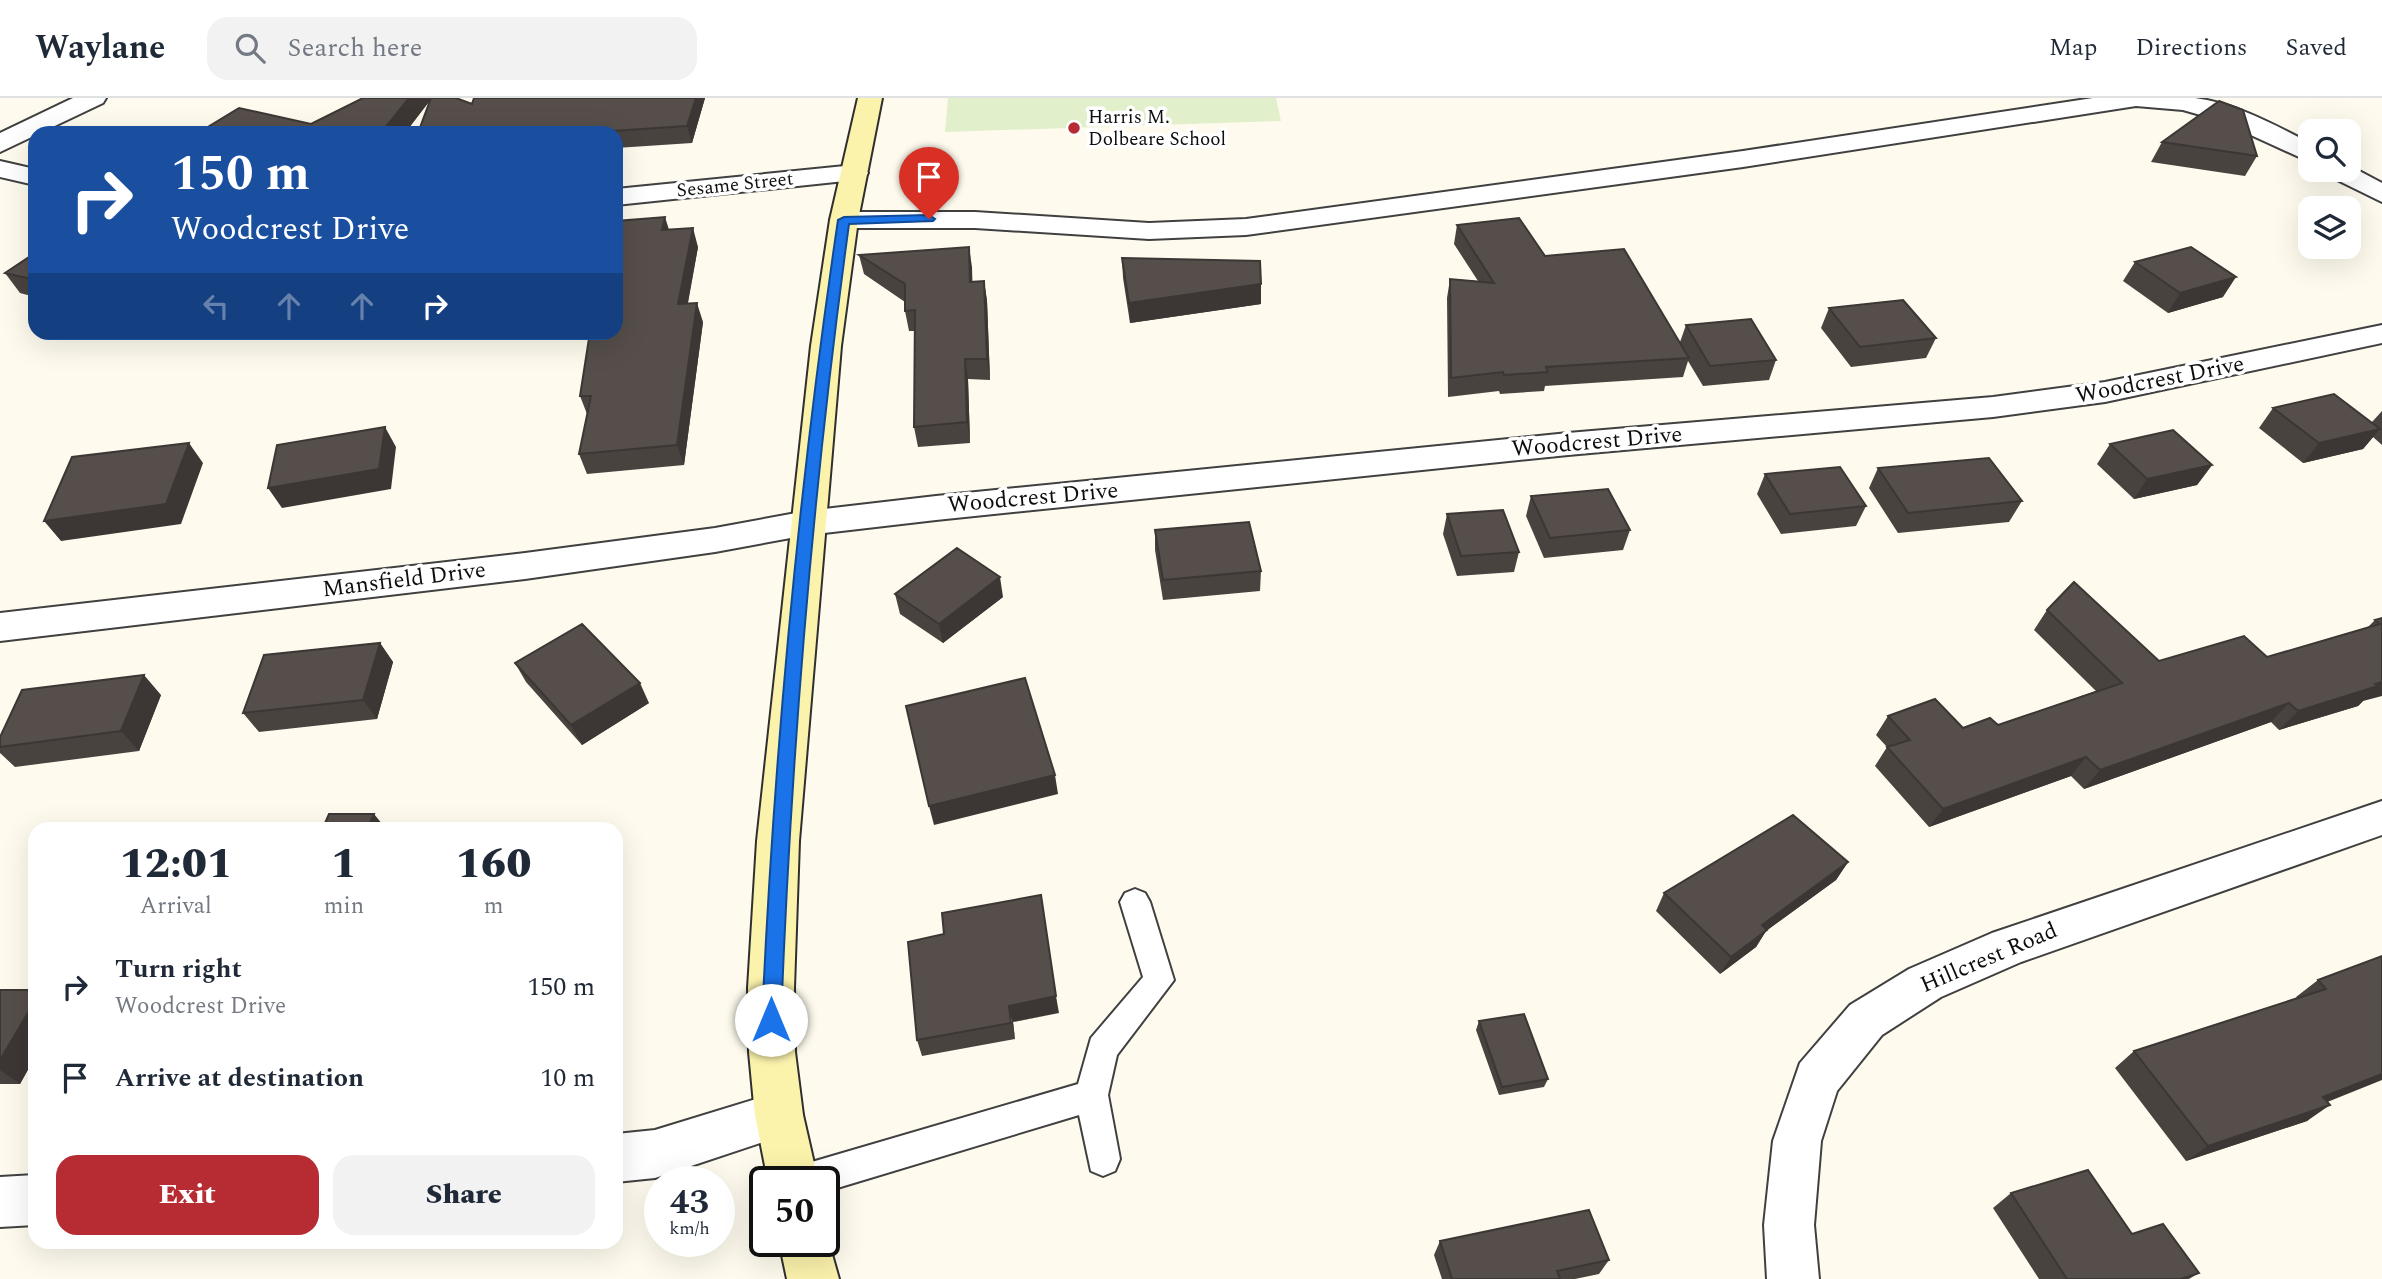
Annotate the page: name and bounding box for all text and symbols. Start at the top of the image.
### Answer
search box [207,17,697,80]
text: Waylane [35,23,165,73]
text: Search here [287,28,422,68]
icon: search [231,29,269,67]
text: Map [2049,30,2097,66]
text: Directions [2135,30,2247,66]
text: Saved [2285,30,2347,66]
place label: Harris M. Dolbeare School [1088,103,1226,154]
map controls [2298,119,2361,259]
button: search [2298,119,2361,182]
marker: Harris M. Dolbeare School [1066,120,1082,136]
text: 150 m [171,137,310,212]
pin [899,147,959,219]
icon: right [56,154,147,245]
icon: arrive [910,158,948,196]
street label: Sesame Street [675,164,795,206]
button: layers [2298,196,2361,259]
text: Woodcrest Drive [171,205,409,254]
icon: left [197,287,235,325]
icon: ahead [270,287,308,325]
icon: ahead [343,287,381,325]
icon: right [416,287,454,325]
street label: Woodcrest Drive [2073,346,2247,414]
street label: Woodcrest Drive [1510,417,1684,467]
street label: Woodcrest Drive [946,473,1120,523]
street label: Mansfield Drive [320,553,488,607]
text: 12:01 [120,833,232,896]
text: 1 [331,833,357,896]
text: 160 [456,833,531,896]
text: Arrival [140,889,212,924]
text: min [324,889,364,924]
text: m [484,889,503,924]
street label: Hillcrest Road [1915,913,2063,1003]
text: Turn right [115,949,242,989]
text: 150 m [527,967,595,1007]
icon: right [56,968,94,1006]
position arrow [734,983,808,1057]
text: Woodcrest Drive [115,989,286,1024]
text: Arrive at destination [115,1058,364,1098]
text: 10 m [540,1058,595,1098]
icon: arrive [56,1059,94,1097]
button: Exit [56,1155,319,1235]
button: Share [333,1155,595,1235]
speed limit sign: 50 [749,1166,840,1257]
text: 43 [670,1176,709,1229]
text: km/h [669,1215,710,1242]

